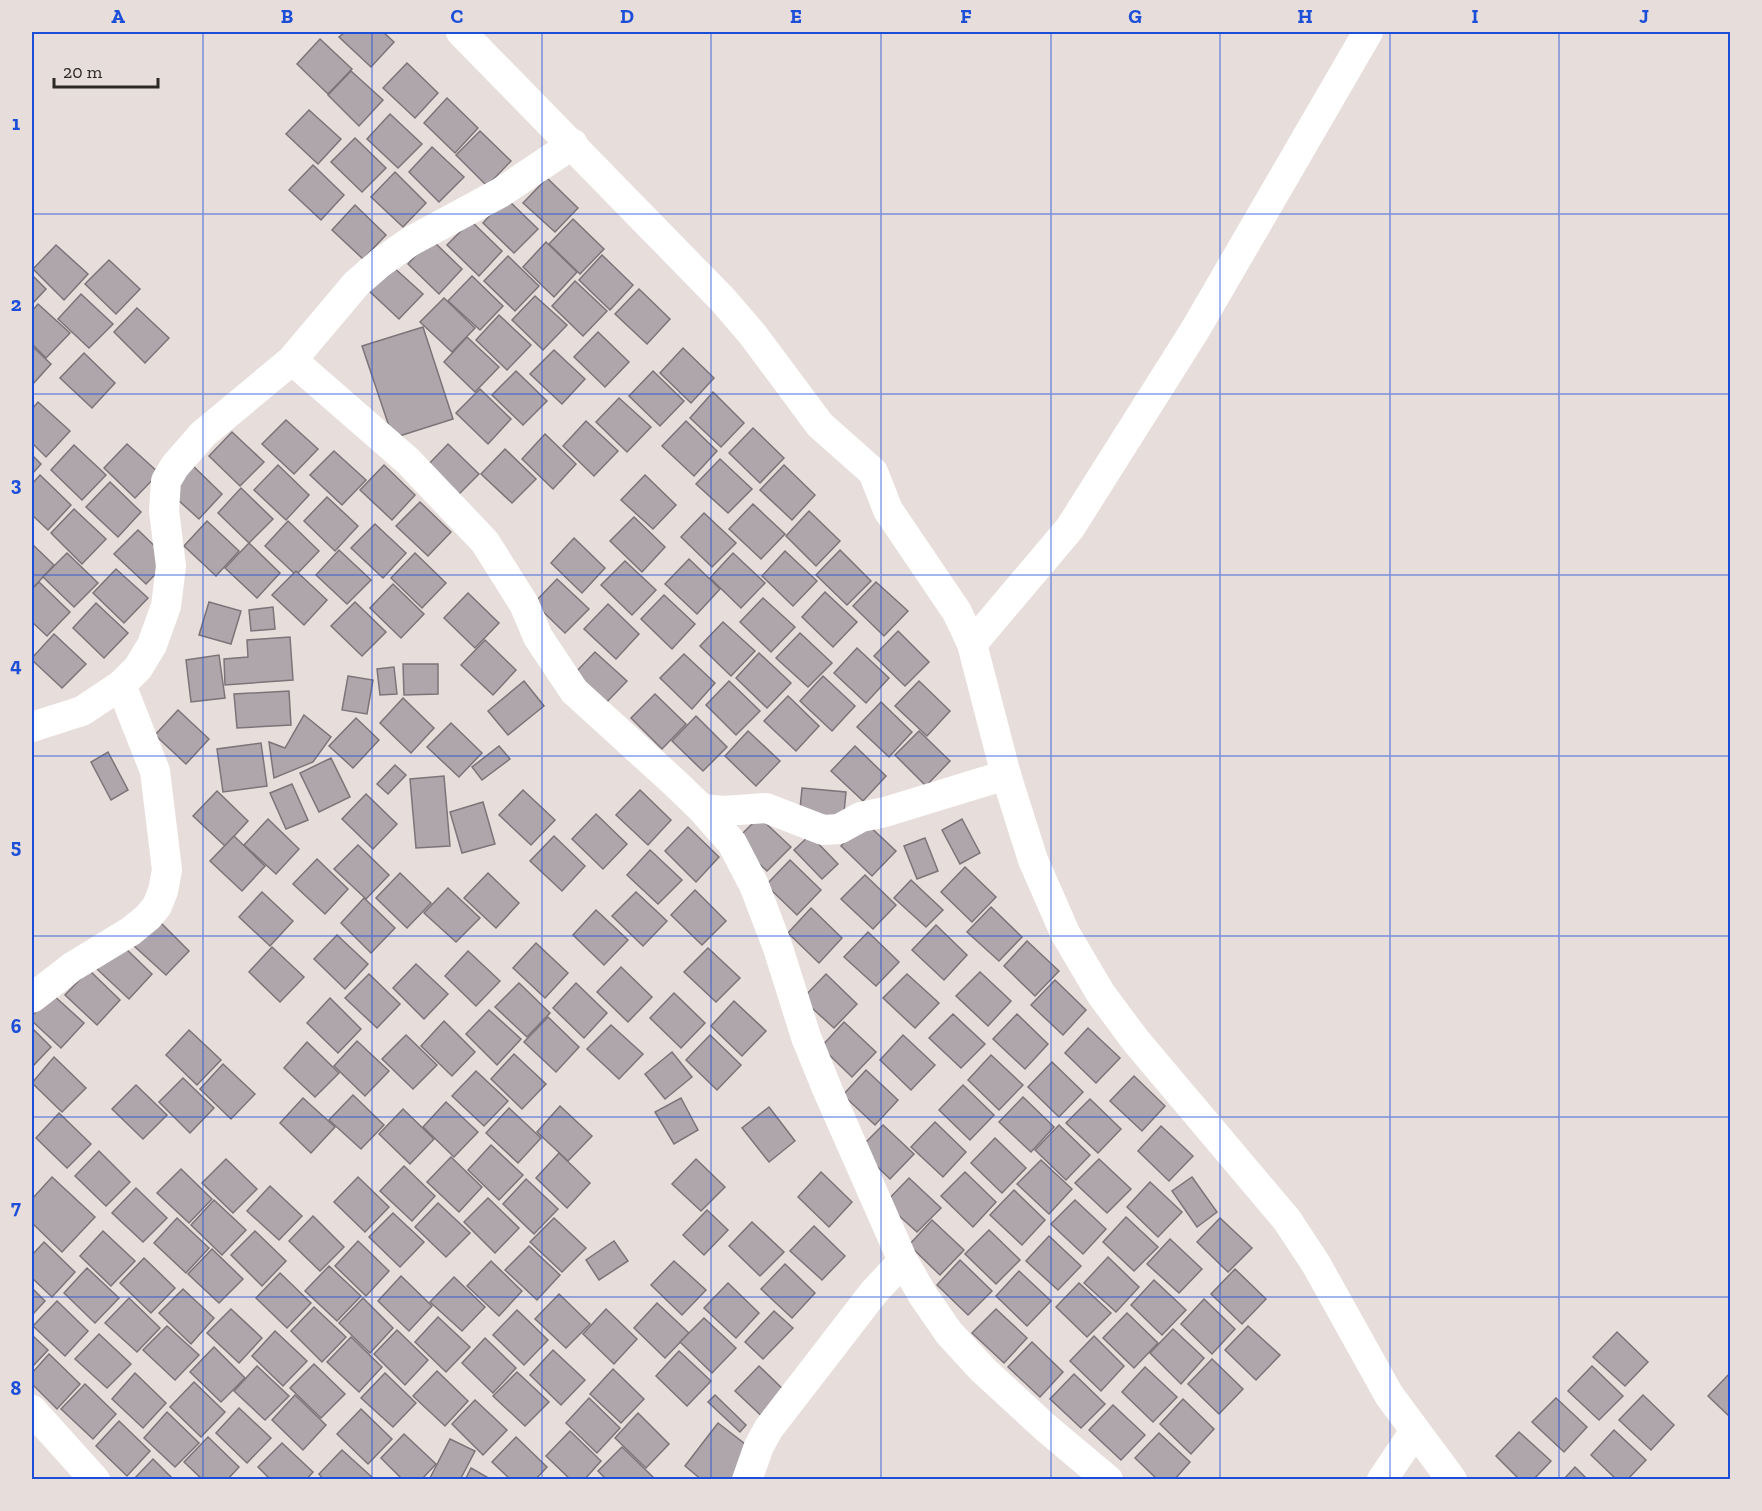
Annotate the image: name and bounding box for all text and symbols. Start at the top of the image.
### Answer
text: A [111,4,125,28]
text: B [281,4,293,28]
text: C [451,4,464,28]
text: D [620,4,634,28]
text: E [790,4,802,28]
text: F [960,4,972,28]
text: G [1128,4,1142,28]
text: H [1297,4,1313,28]
text: I [1471,4,1479,28]
text: J [1639,4,1649,28]
scale bar [54,51,158,89]
text: 20 m [63,61,103,83]
text: 1 [12,111,20,135]
text: 2 [11,292,22,316]
text: 3 [11,472,22,496]
text: 4 [10,653,22,677]
text: 5 [11,834,21,858]
text: 6 [11,1014,22,1038]
text: 7 [11,1195,21,1219]
text: 8 [11,1376,22,1400]

